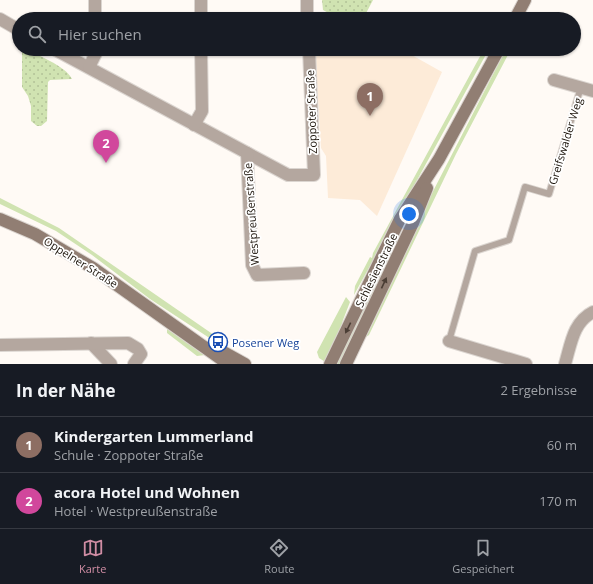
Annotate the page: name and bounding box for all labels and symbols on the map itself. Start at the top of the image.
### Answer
street label: Zoppoter Straße [302,70,320,154]
pin: 1 [357,83,383,116]
street label: Greifswalder Weg [545,96,585,186]
pin: 2 [93,130,119,163]
street label: Westpreußenstraße [240,162,262,266]
your location [399,204,419,224]
street label: Schlesienstraße [352,230,400,310]
street label: Oppelner Straße [41,233,121,291]
one-way arrow [381,278,387,289]
one-way arrow [345,323,351,334]
bus stop icon: Posener Weg [207,331,229,353]
place label: Posener Weg [232,335,299,350]

